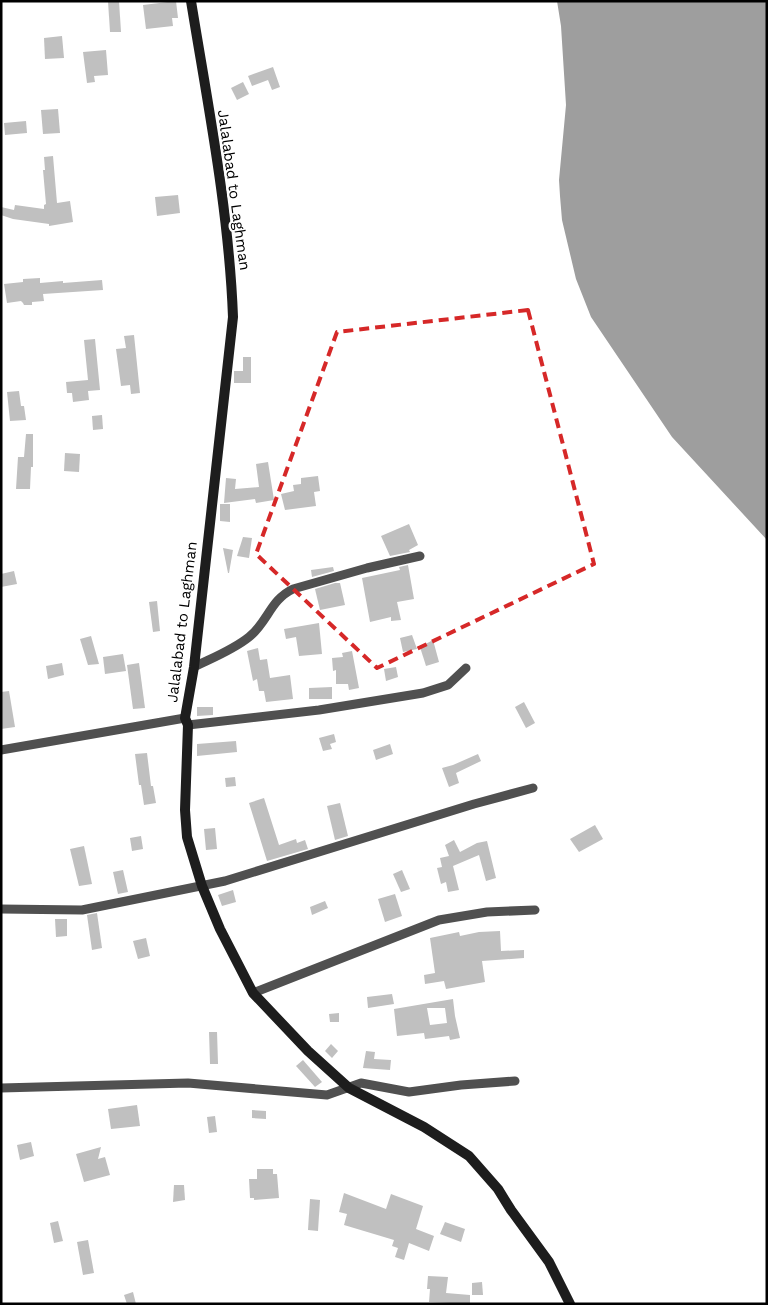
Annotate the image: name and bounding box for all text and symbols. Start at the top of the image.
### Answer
street label: Jalalabad to Laghman [214,108,254,272]
street label: Jalalabad to Laghman [163,540,201,704]

